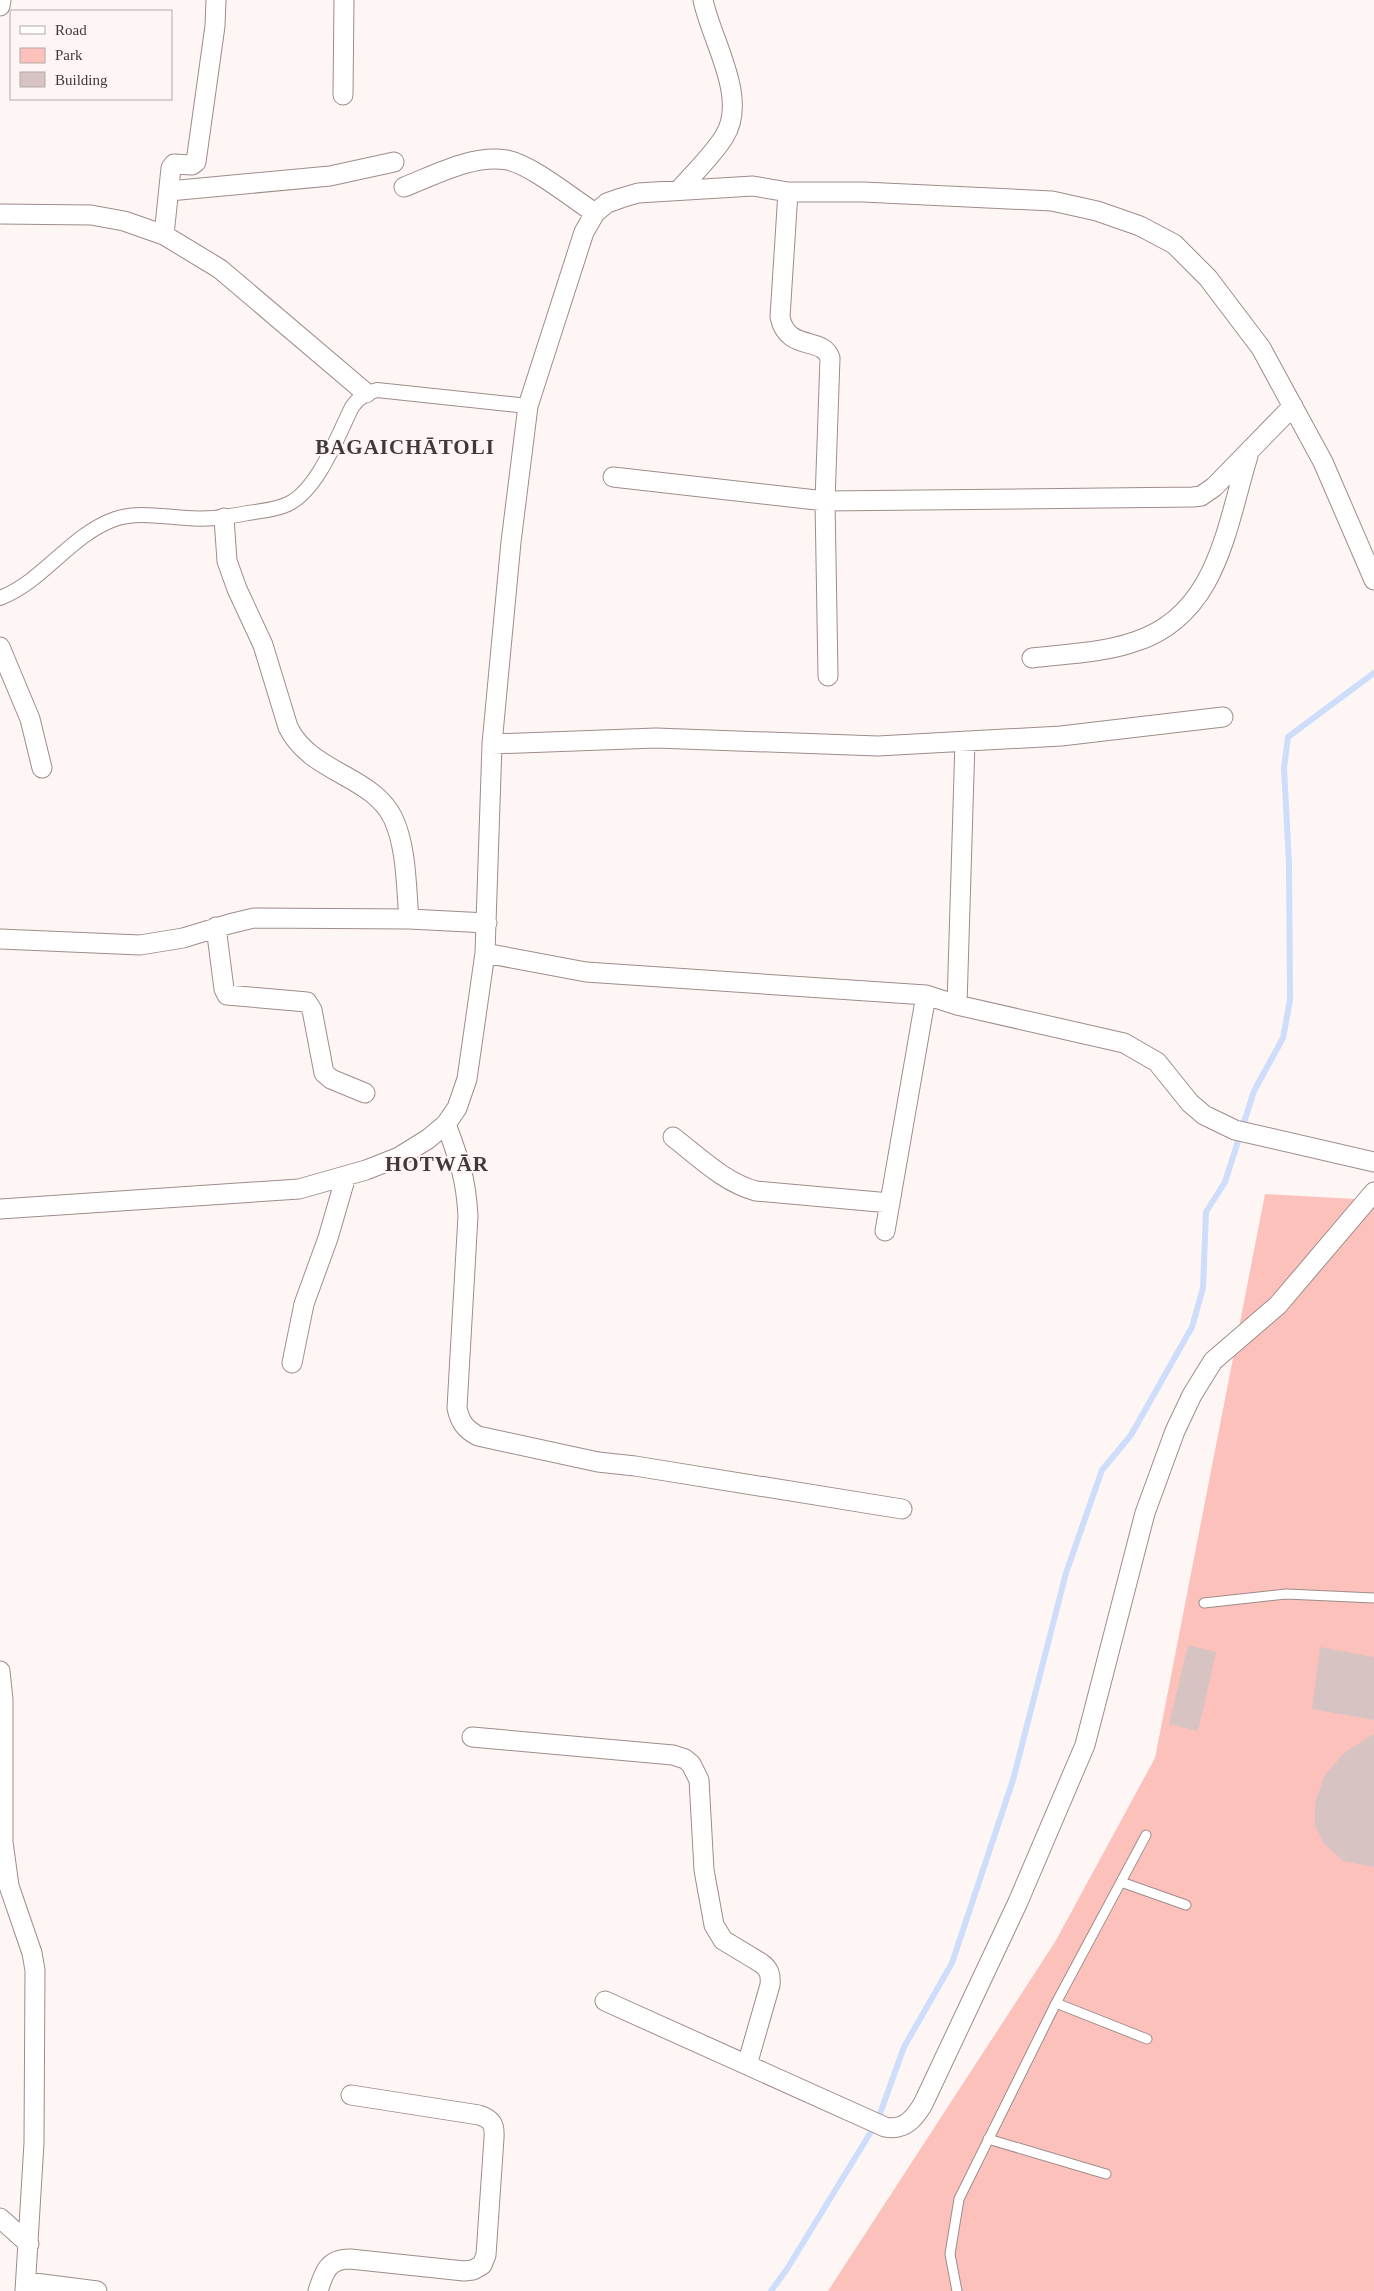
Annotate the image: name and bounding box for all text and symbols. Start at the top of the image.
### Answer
legend [10,10,172,100]
text: Road [55,22,87,38]
text: Park [55,47,83,63]
text: Building [55,72,108,88]
district label: BAGAICHĀTOLI [315,435,495,459]
district label: HOTWĀR [385,1152,489,1176]

